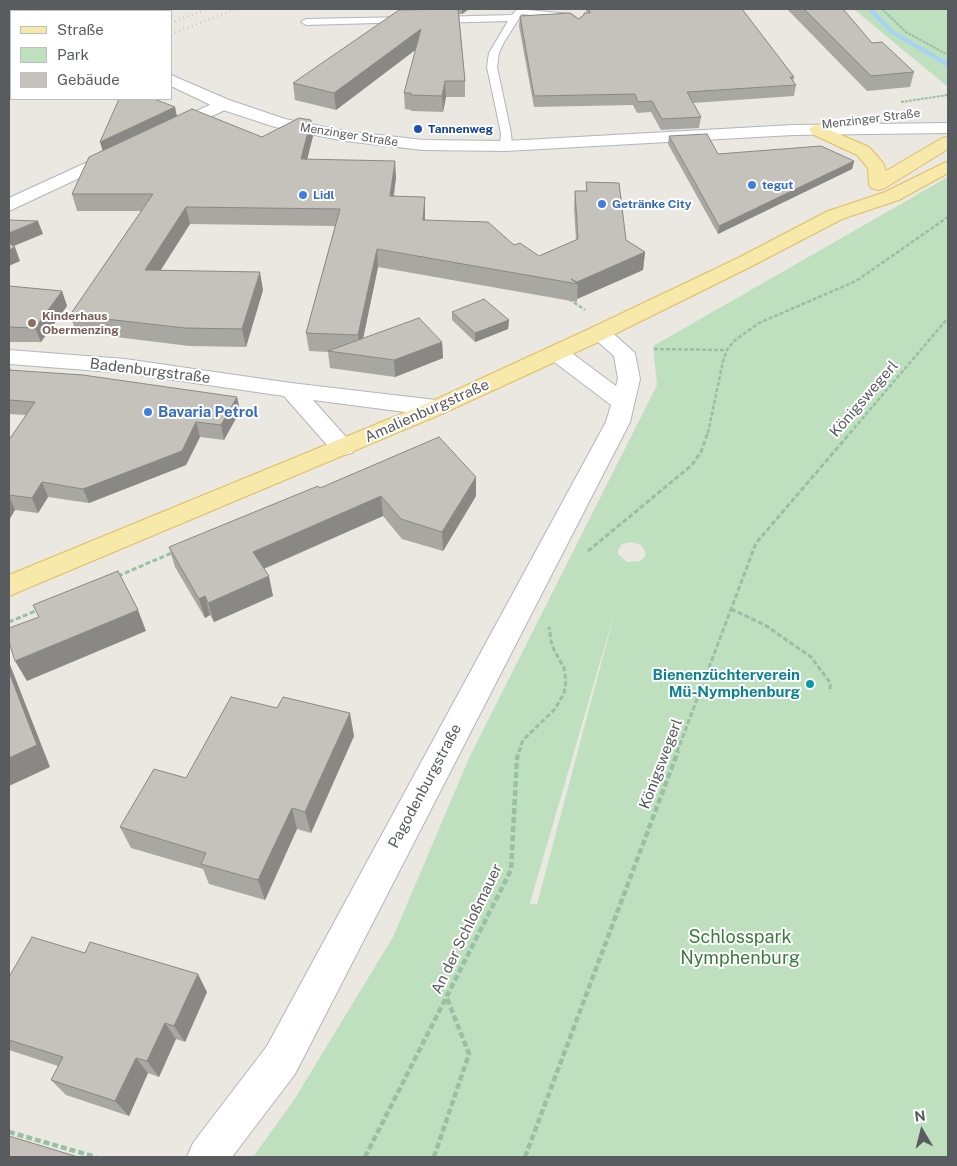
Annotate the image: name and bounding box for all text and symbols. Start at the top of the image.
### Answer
legend [10,10,172,100]
text: Straße [57,21,104,38]
text: Park [57,46,89,63]
text: Gebäude [57,71,120,88]
street label: Menzinger Straße [821,106,921,132]
street label: Menzinger Straße [299,120,399,150]
place label: Tannenweg [428,122,493,136]
marker: Tannenweg [412,123,424,135]
place label: tegut [762,178,793,192]
marker: tegut [746,179,758,191]
place label: Lidl [313,188,334,202]
marker: Lidl [297,189,309,201]
place label: Getränke City [612,197,691,211]
marker: Getränke City [596,198,608,210]
place label: Kinderhaus Obermenzing [42,309,119,337]
marker: Kinderhaus Obermenzing [26,317,38,329]
street label: Badenburgstraße [89,355,211,387]
street label: Königswegerl [826,357,902,441]
street label: Amalienburgstraße [362,376,492,446]
place label: Bavaria Petrol [158,403,258,421]
marker: Bavaria Petrol [142,406,154,418]
place label: Bienenzüchterverein Mü-Nymphenburg [653,666,800,701]
marker: Bienenzüchterverein Mü-Nymphenburg [804,678,816,690]
street label: Königswegerl [636,716,686,812]
street label: Pagodenburgstraße [385,721,465,851]
street label: An der Schloßmauer [428,861,506,997]
park label: Schlosspark Nymphenburg [680,926,800,969]
north arrow [897,1106,947,1156]
text: N [913,1107,926,1125]

